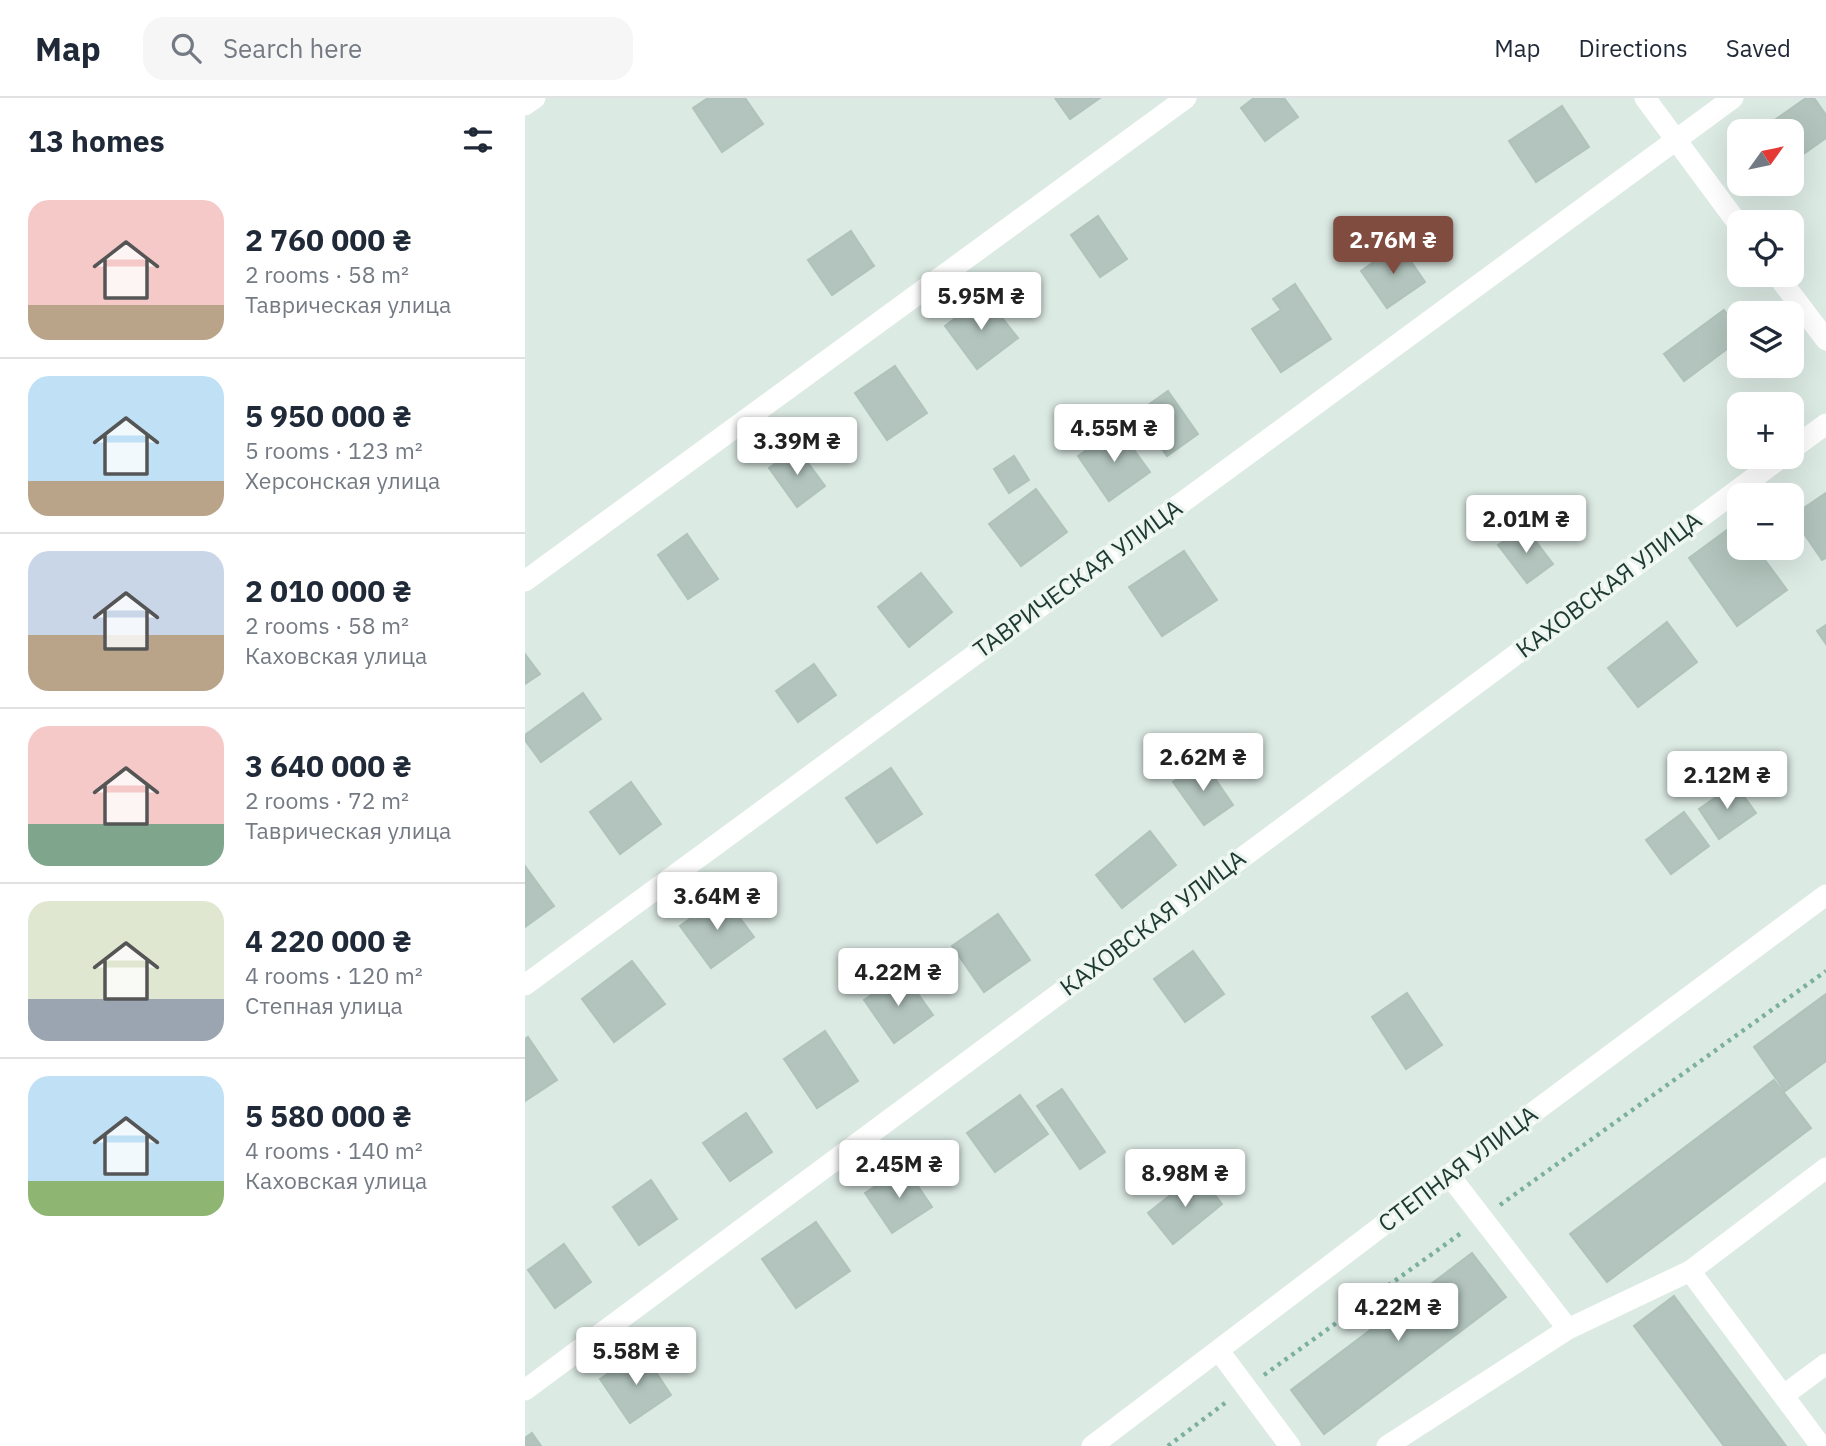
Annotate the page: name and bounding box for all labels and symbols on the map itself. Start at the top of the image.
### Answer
north arrow [1727,119,1804,196]
pin: 2.76M ₴ [1328,216,1458,276]
pin: 5.95M ₴ [916,272,1046,332]
pin: 4.55M ₴ [1049,404,1179,464]
pin: 3.39M ₴ [732,418,862,477]
street label: ТАВРИЧЕСКАЯ УЛИЦА [967,492,1188,665]
pin: 2.01M ₴ [1461,496,1591,555]
street label: КАХОВСКАЯ УЛИЦА [1509,504,1708,665]
pin: 2.62M ₴ [1138,734,1268,793]
pin: 2.12M ₴ [1662,752,1792,811]
street label: КАХОВСКАЯ УЛИЦА [1053,842,1252,1003]
pin: 3.64M ₴ [652,872,782,932]
pin: 4.22M ₴ [833,948,963,1008]
street label: СТЕПНАЯ УЛИЦА [1371,1098,1544,1239]
pin: 2.45M ₴ [834,1140,964,1200]
pin: 8.98M ₴ [1120,1150,1250,1209]
pin: 4.22M ₴ [1333,1284,1463,1343]
pin: 5.58M ₴ [571,1328,701,1387]

